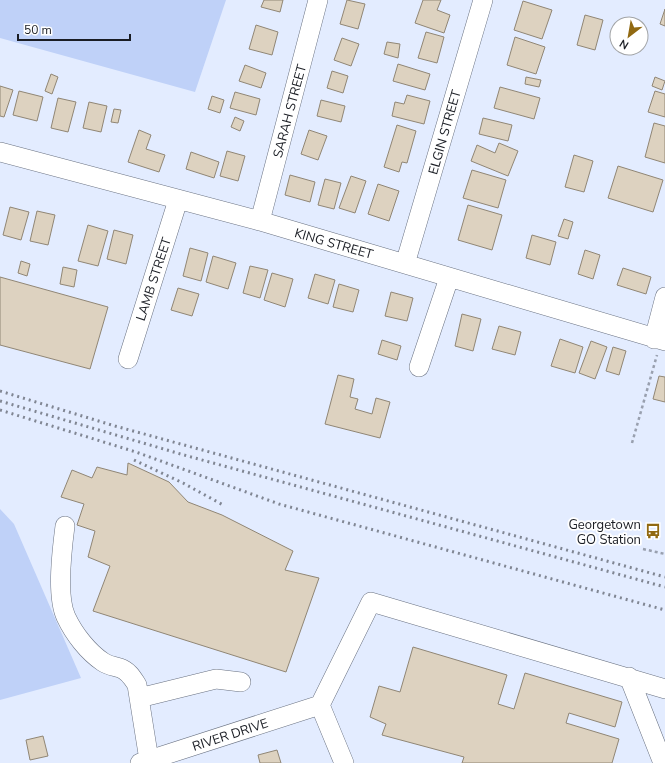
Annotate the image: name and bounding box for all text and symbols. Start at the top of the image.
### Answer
scale bar [18,16,130,42]
north arrow [609,16,649,56]
text: 50 m [24,22,52,38]
text: N [617,36,631,53]
street label: SARAH STREET [269,62,311,160]
street label: ELGIN STREET [424,88,466,177]
street label: KING STREET [292,224,375,264]
street label: LAMB STREET [132,235,176,323]
place label: Georgetown GO Station [568,516,641,549]
bus stop icon: Georgetown GO Station [644,522,662,540]
street label: RIVER DRIVE [190,714,271,756]

